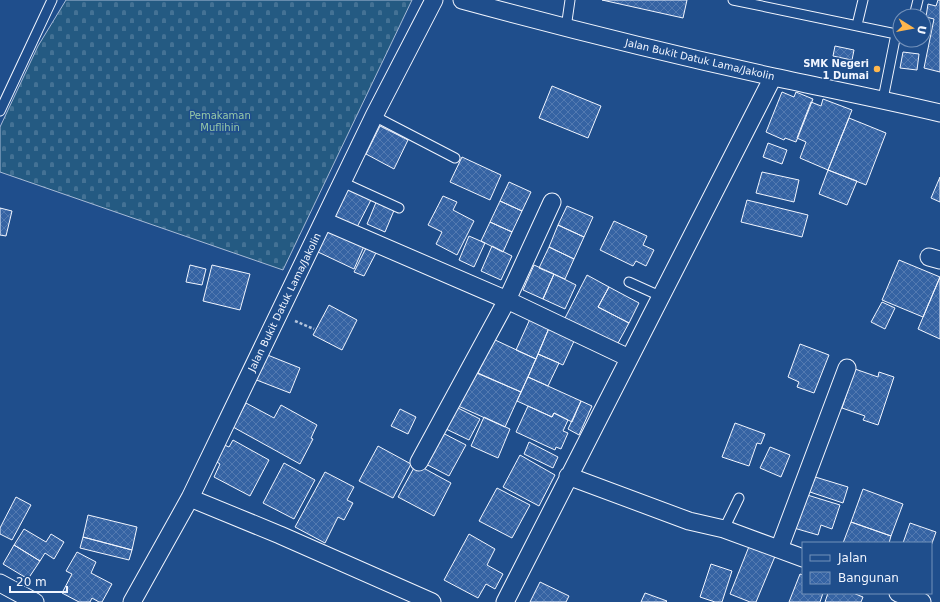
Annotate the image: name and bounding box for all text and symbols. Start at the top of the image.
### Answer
north arrow [892,8,932,48]
text: U [914,24,929,35]
street label: Jalan Bukit Datuk Lama/Jakolin [623,37,776,82]
place label: SMK Negeri 1 Dumai [803,58,869,81]
marker: SMK Negeri 1 Dumai [872,64,882,74]
park label: Pemakaman Muflihin [189,110,251,133]
street label: Jalan Bukit Datuk Lama/Jakolin [246,231,323,374]
legend [802,542,932,594]
text: Jalan [837,551,867,565]
scale bar [10,568,67,594]
text: Bangunan [838,571,899,585]
text: 20 m [16,575,47,589]

